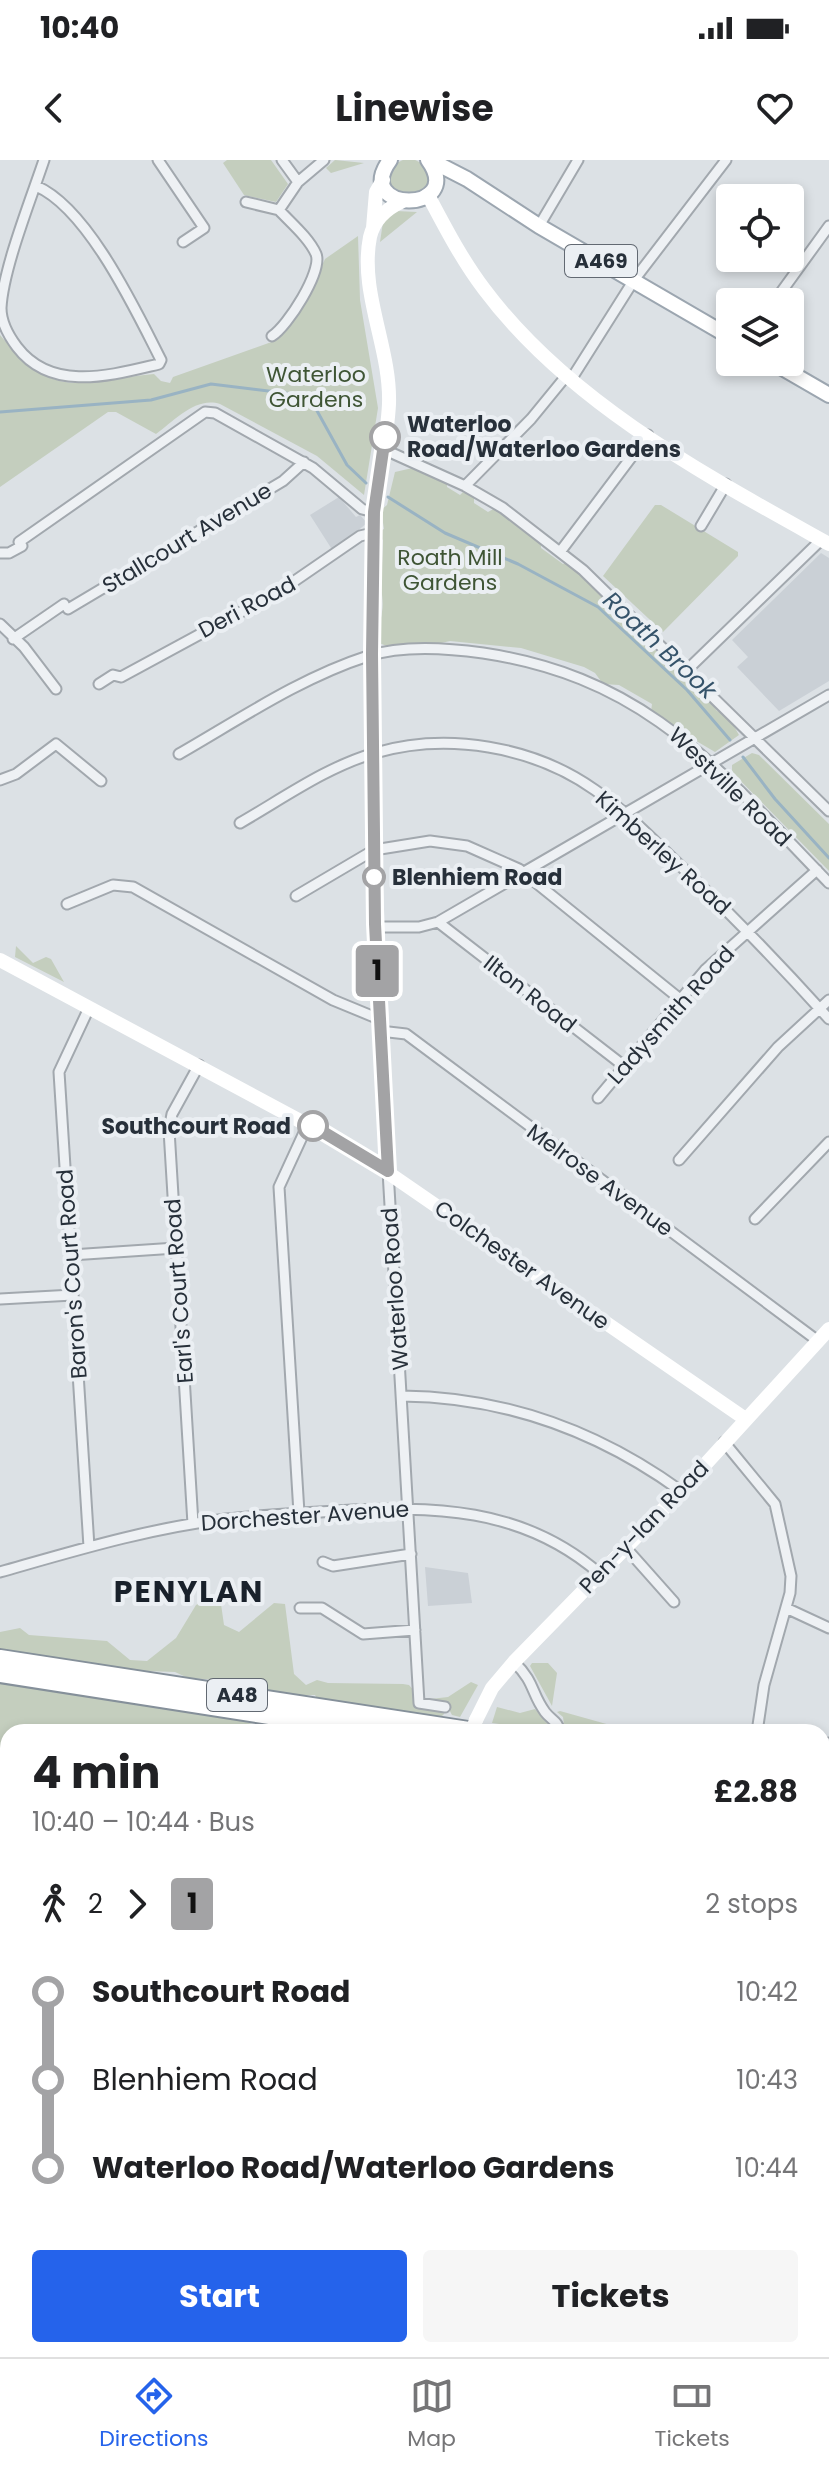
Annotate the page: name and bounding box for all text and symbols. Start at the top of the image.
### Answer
text: 10:40 [40,6,119,49]
text: Linewise [335,83,494,134]
icon: back [32,86,76,130]
icon: heart [753,86,797,130]
map controls [716,184,804,376]
button: locate [716,184,804,272]
road number: A469 [565,245,637,277]
button: layers [716,288,804,376]
park label: Waterloo Gardens [266,359,366,415]
place label: Waterloo Road/Waterloo Gardens [407,409,681,465]
marker: Waterloo Road/Waterloo Gardens [370,422,400,452]
street label: Stallcourt Avenue [96,475,278,601]
park label: Roath Mill Gardens [397,542,503,598]
street label: Deri Road [193,568,301,646]
water label: Roath Brook [596,584,725,707]
street label: Westville Road [662,720,798,854]
street label: Kimberley Road [589,784,737,922]
place label: Blenhiem Road [392,862,562,893]
marker: Blenhiem Road [363,866,385,888]
street label: Ladysmith Road [600,939,742,1091]
line badge: 1 [351,945,403,997]
street label: Ilton Road [477,948,583,1040]
text: 1 [372,951,382,990]
place label: Southcourt Road [101,1111,291,1142]
marker: Southcourt Road [298,1111,328,1141]
street label: Melrose Avenue [521,1116,679,1244]
street label: Baron's Court Road [49,1168,95,1380]
street label: Colchester Avenue [428,1193,616,1337]
street label: Earl's Court Road [157,1198,201,1384]
street label: Waterloo Road [374,1207,416,1371]
street label: Pen-y-lan Road [572,1453,716,1601]
street label: Dorchester Avenue [200,1493,410,1539]
district label: PENYLAN [114,1570,264,1613]
road number: A48 [207,1679,267,1711]
text: 4 min [32,1742,160,1803]
text: £2.88 [714,1770,798,1813]
text: 10:40 – 10:44 · Bus [32,1804,255,1840]
icon: walk [32,1882,76,1926]
icon: forward [115,1882,159,1926]
text: 1 [187,1884,197,1923]
text: 2 [88,1886,103,1922]
text: 2 stops [705,1886,798,1922]
text: Southcourt Road [92,1970,350,2013]
text: 10:42 [737,1974,798,2010]
text: Blenhiem Road [92,2058,318,2101]
text: 10:43 [736,2062,798,2098]
text: Waterloo Road/Waterloo Gardens [92,2146,615,2189]
text: 10:44 [735,2150,798,2186]
button: Start [32,2250,407,2342]
button: Tickets [423,2250,798,2342]
tab: Directions [99,2374,209,2455]
tab: Map [407,2374,456,2455]
tab: Tickets [655,2374,730,2455]

